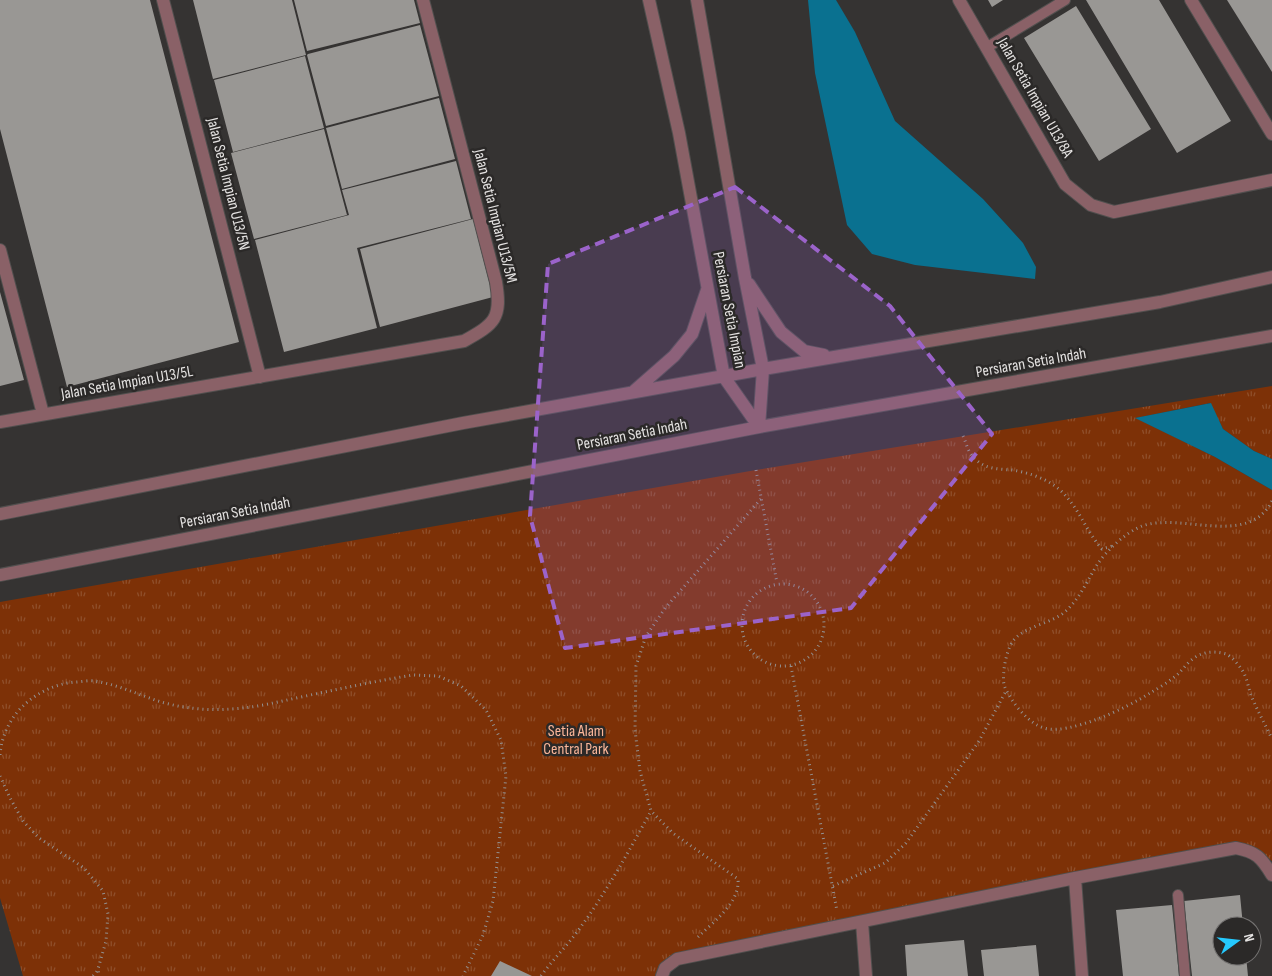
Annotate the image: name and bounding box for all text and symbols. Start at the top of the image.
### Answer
street label: Jalan Setia Impian U13/8A [992,34,1077,161]
street label: Jalan Setia Impian U13/5N [202,115,254,252]
street label: Jalan Setia Impian U13/5M [469,146,521,285]
street label: Persiaran Setia Impian [708,250,750,370]
street label: Persiaran Setia Indah [974,344,1088,382]
street label: Jalan Setia Impian U13/5L [59,362,195,404]
street label: Persiaran Setia Indah [575,415,689,455]
street label: Persiaran Setia Indah [178,493,292,533]
park label: Setia Alam Central Park [543,722,609,759]
north arrow [1212,916,1262,966]
text: N [1240,932,1258,944]

